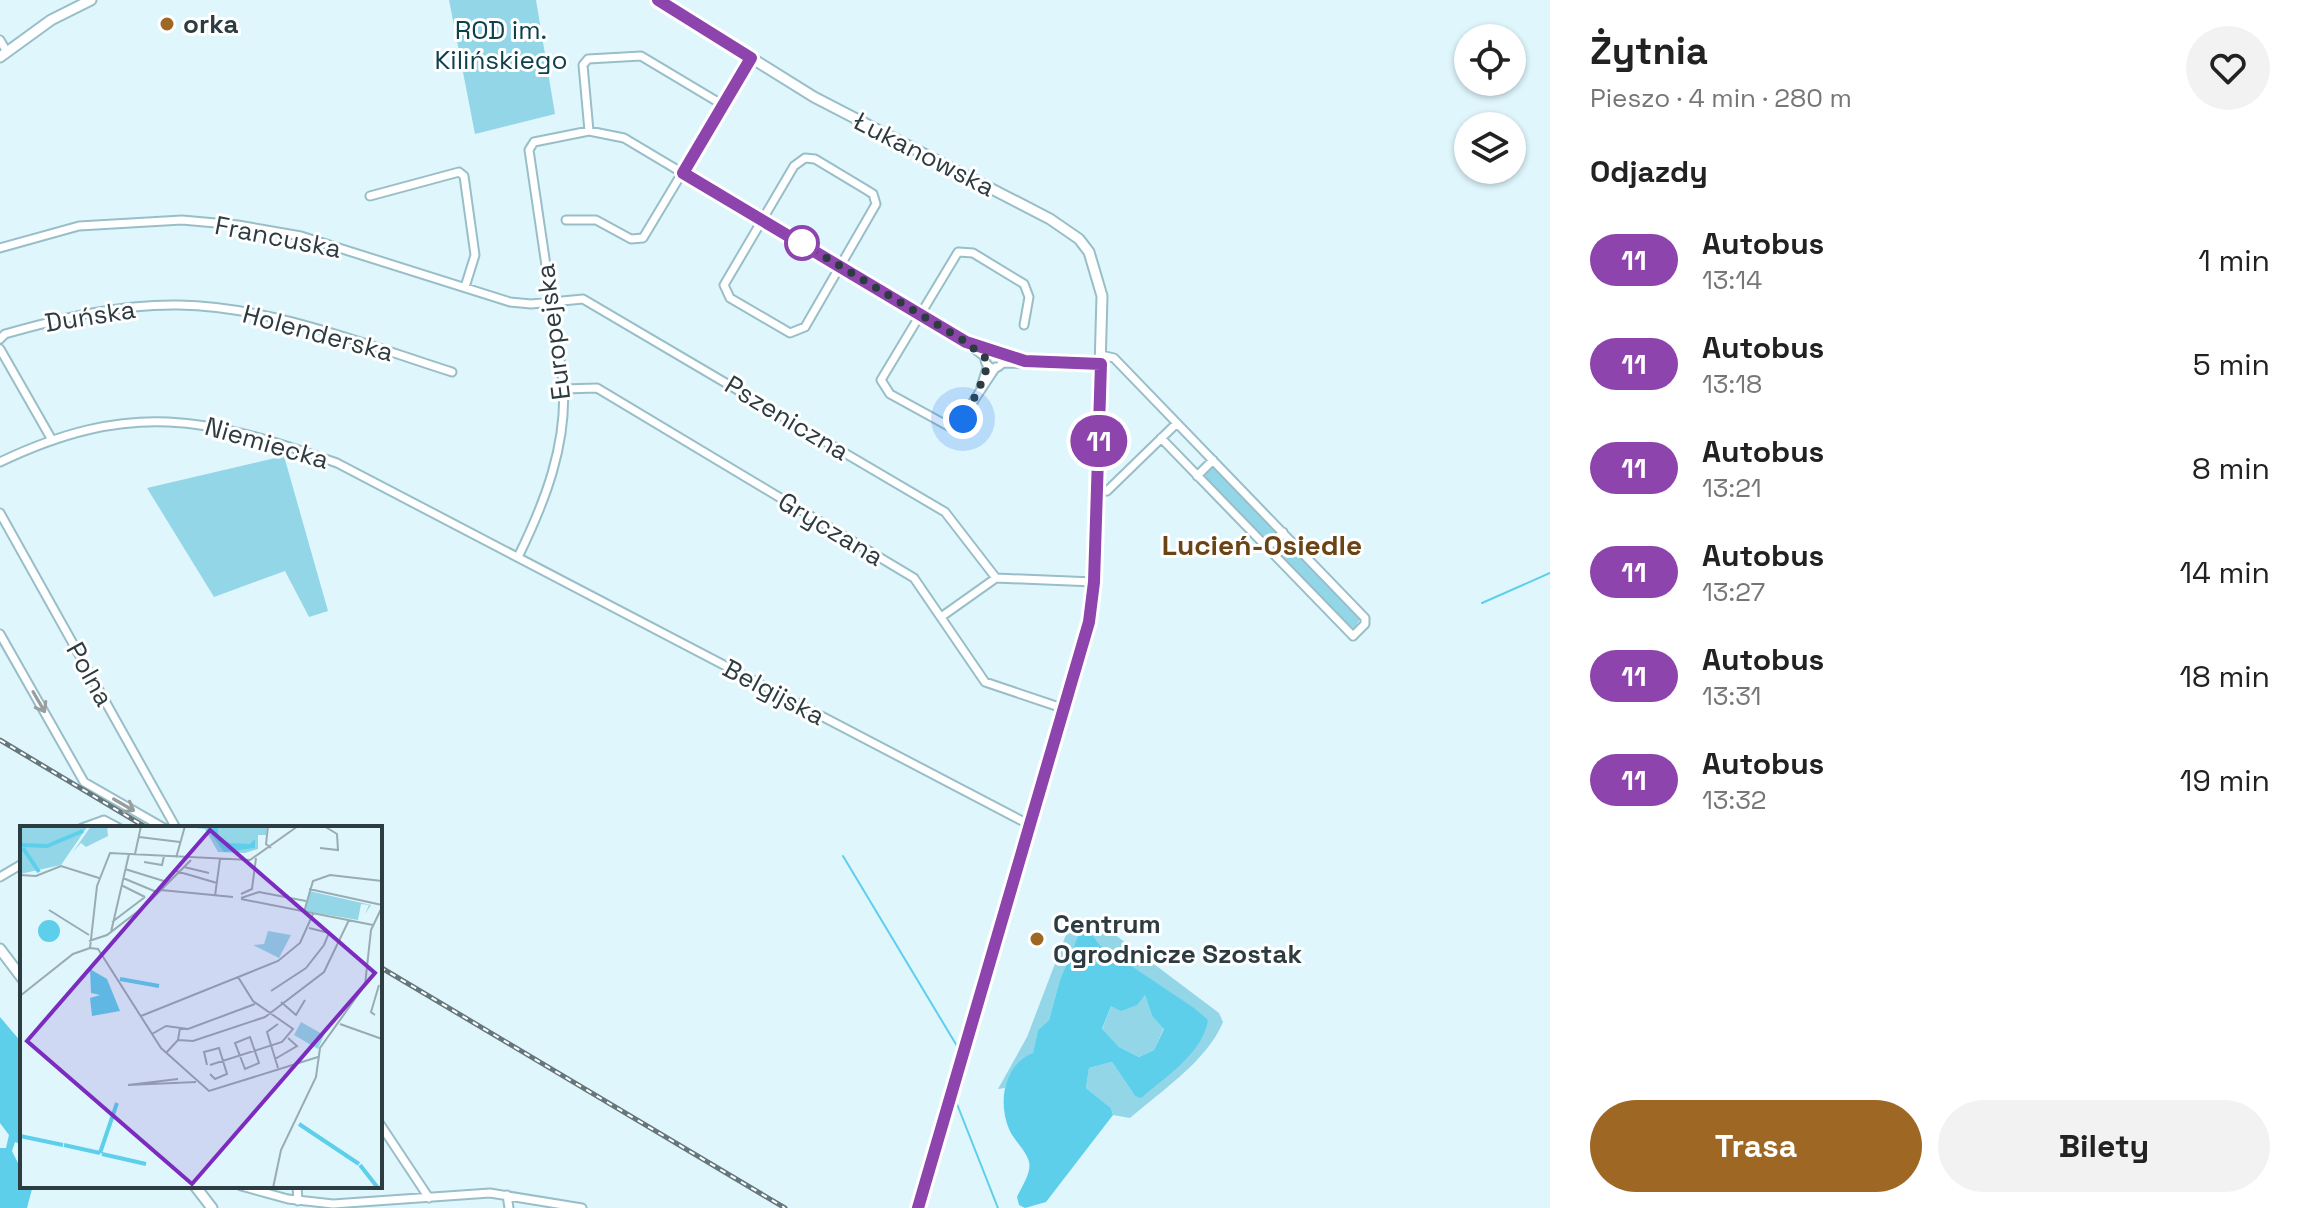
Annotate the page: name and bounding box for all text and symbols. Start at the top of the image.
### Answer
place label: orka [183,7,239,41]
park label: ROD im. Kilińskiego [434,13,568,77]
marker: orka [158,15,176,33]
map controls [1454,24,1526,184]
button: locate [1454,24,1526,96]
button: heart [2186,26,2270,110]
text: Żytnia [1590,27,1708,75]
text: Pieszo · 4 min · 280 m [1590,81,1852,115]
street label: Łukanowska [847,104,1001,204]
button: layers [1454,112,1526,184]
text: Odjazdy [1590,152,1708,191]
street label: Francuska [212,208,344,266]
text: Autobus [1702,224,1824,263]
unlabelled marker [785,226,819,260]
text: 1 min [2198,241,2270,280]
text: 11 [1621,242,1647,278]
street label: Europejska [528,262,578,402]
text: 13:14 [1702,263,1762,297]
street label: Duńska [42,292,138,340]
street label: Holenderska [239,297,397,369]
text: Autobus [1702,328,1824,367]
text: 5 min [2193,345,2270,384]
text: 11 [1621,346,1647,382]
text: 13:18 [1702,367,1762,401]
street label: Pszeniczna [719,368,855,468]
your location [943,399,983,439]
street label: Niemiecka [201,409,333,477]
line badge: 11 [1063,415,1135,467]
text: 11 [1086,423,1112,459]
text: Autobus [1702,432,1824,471]
text: 8 min [2192,449,2270,488]
text: 11 [1621,450,1647,486]
text: 13:21 [1702,471,1762,505]
street label: Gryczana [772,484,890,574]
district label: Lucień-Osiedle [1162,527,1362,563]
text: Autobus [1702,536,1824,575]
text: 14 min [2179,553,2270,592]
text: 11 [1621,554,1647,590]
text: 13:27 [1702,575,1765,609]
street label: Polna [59,636,122,712]
text: Autobus [1702,640,1824,679]
street label: Belgijska [717,651,831,733]
text: 18 min [2180,657,2270,696]
text: 11 [1621,658,1647,694]
text: 13:31 [1702,679,1761,713]
one-way arrow [31,690,47,713]
text: Autobus [1702,744,1824,783]
text: 19 min [2180,761,2270,800]
text: 11 [1621,762,1647,798]
text: 13:32 [1702,783,1767,817]
one-way arrow [112,797,135,813]
inset map [20,826,382,1188]
place label: Centrum Ogrodnicze Szostak [1053,907,1302,971]
marker: Centrum Ogrodnicze Szostak [1028,930,1046,948]
button: Trasa [1590,1100,1922,1192]
button: Bilety [1938,1100,2270,1192]

